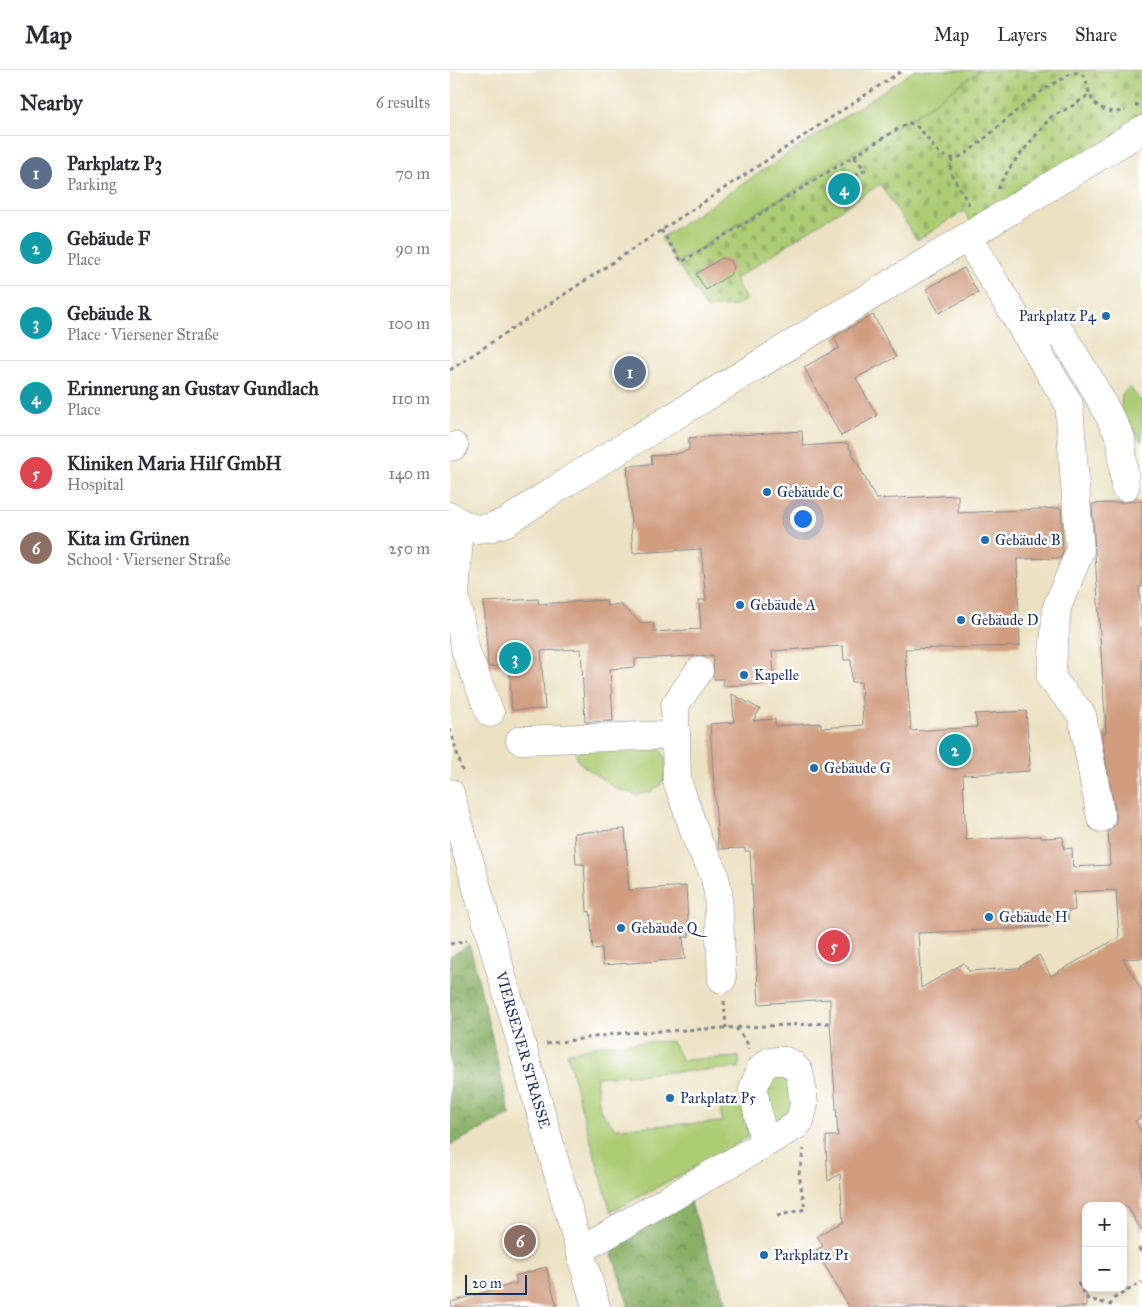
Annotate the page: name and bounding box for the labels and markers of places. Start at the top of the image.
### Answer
pin: 4 [828,170,860,208]
place label: Parkplatz P4 [1019,307,1097,325]
marker: Parkplatz P4 [1100,310,1112,322]
pin: 1 [614,353,646,391]
place label: Gebäude C [777,483,843,501]
marker: Gebäude C [761,486,773,498]
place label: Gebäude B [995,531,1061,549]
marker: Gebäude B [979,534,991,546]
place label: Gebäude A [750,596,816,614]
marker: Gebäude A [734,599,746,611]
place label: Gebäude D [971,611,1039,629]
marker: Gebäude D [955,614,967,626]
pin: 3 [499,639,531,677]
place label: Kapelle [754,666,799,684]
marker: Kapelle [738,669,750,681]
pin: 2 [939,731,971,769]
place label: Gebäude G [824,759,891,777]
marker: Gebäude G [808,762,820,774]
place label: Gebäude H [999,908,1068,926]
marker: Gebäude H [983,911,995,923]
place label: Gebäude Q [631,919,708,937]
marker: Gebäude Q [615,922,627,934]
pin: 5 [818,927,850,965]
place label: Parkplatz P5 [680,1089,756,1107]
marker: Parkplatz P5 [664,1092,676,1104]
pin: 6 [504,1222,536,1260]
place label: Parkplatz P1 [774,1246,849,1264]
marker: Parkplatz P1 [758,1249,770,1261]

